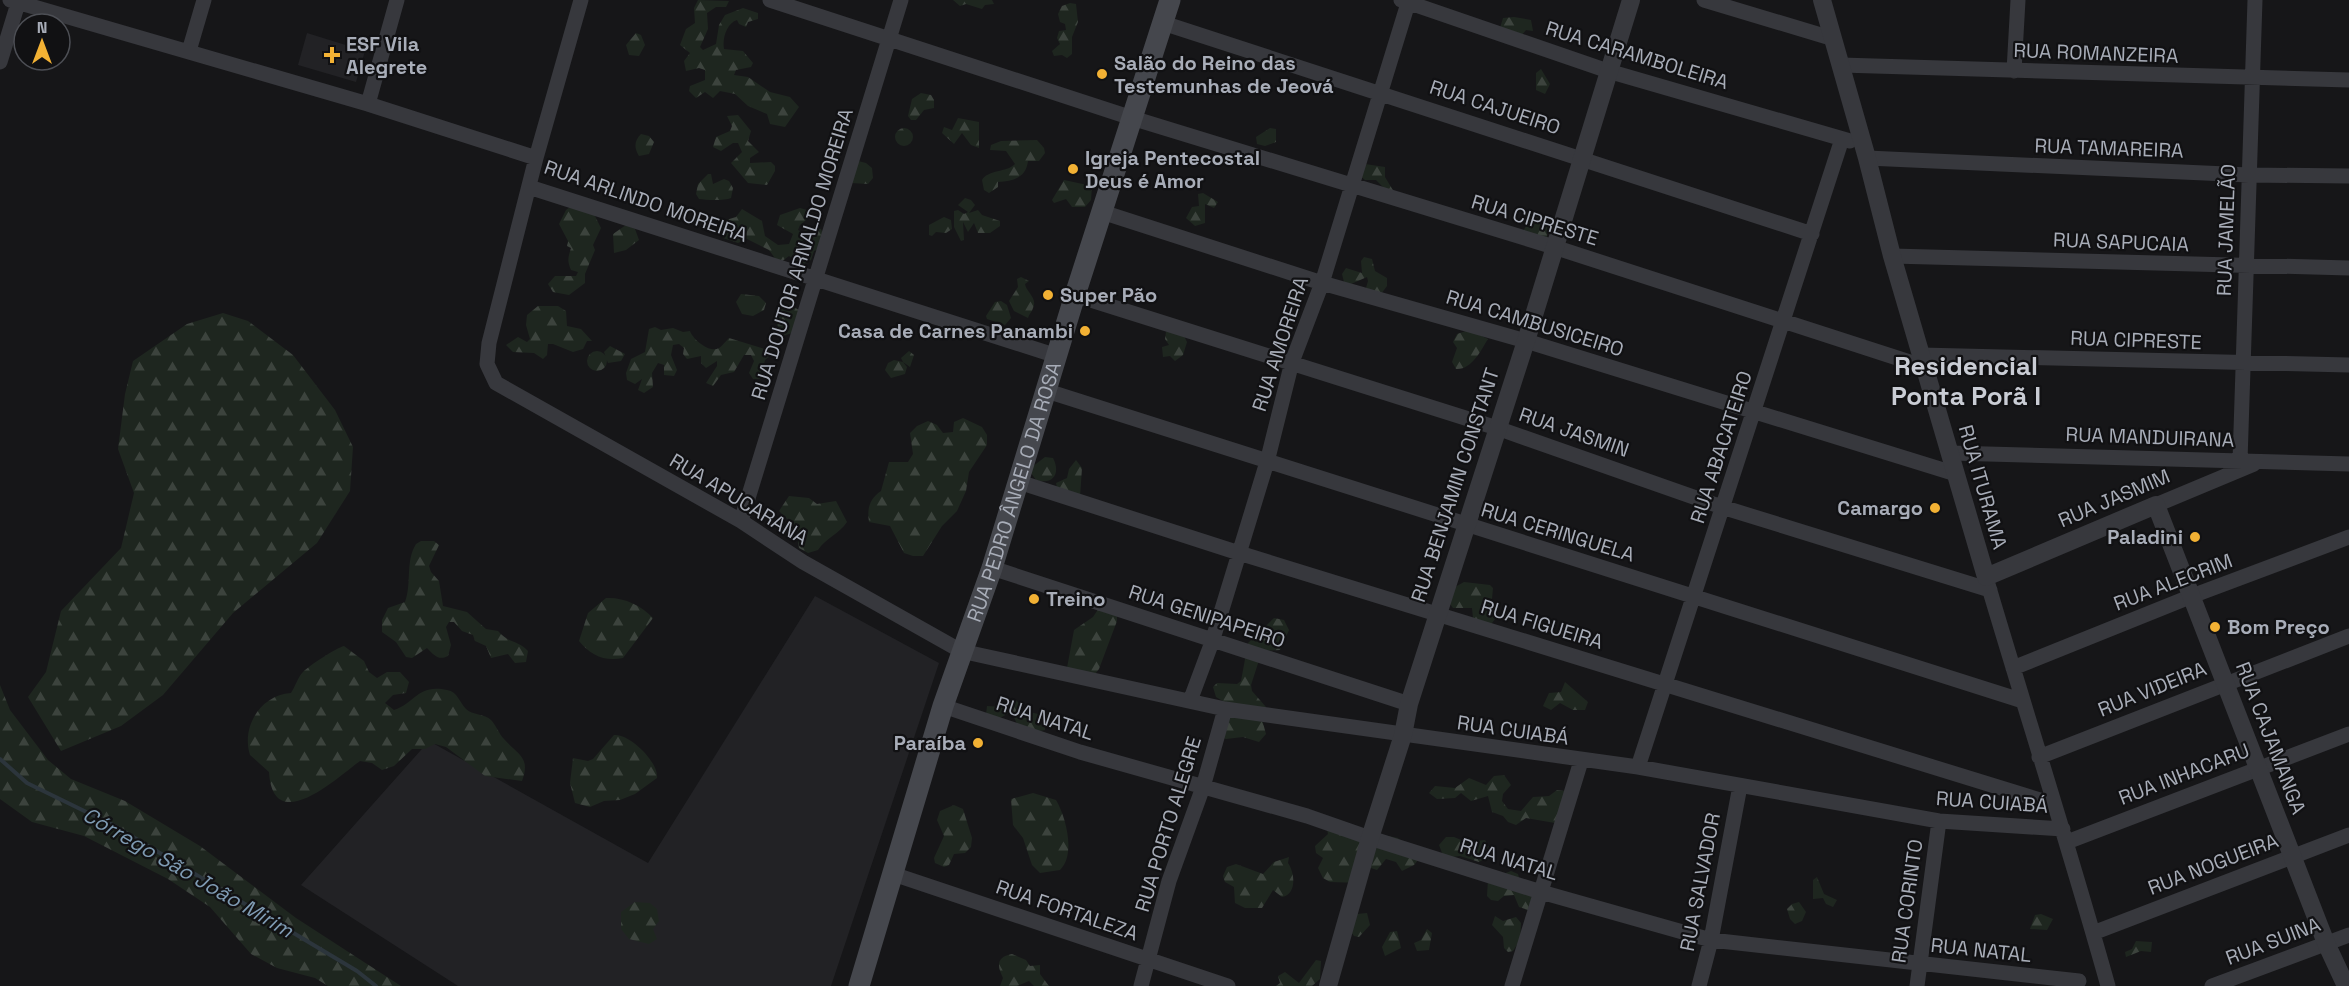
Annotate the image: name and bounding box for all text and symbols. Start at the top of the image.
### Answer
north arrow [12,12,72,72]
street label: RUA CARAMBOLEIRA [1542,15,1732,95]
text: N [37,17,47,38]
place label: ESF Vila Alegrete [346,31,427,80]
street label: RUA ROMANZEIRA [2013,37,2179,69]
marker: ESF Vila Alegrete [323,46,341,64]
place label: Salão do Reino das Testemunhas de Jeová [1114,50,1334,99]
marker: Salão do Reino das Testemunhas de Jeová [1095,67,1109,81]
street label: RUA CAJUEIRO [1426,74,1564,140]
street label: RUA DOUTOR ARNALDO MOREIRA [745,105,859,403]
street label: RUA TAMAREIRA [2034,132,2184,164]
place label: Igreja Pentecostal Deus é Amor [1085,145,1260,194]
street label: RUA ARLINDO MOREIRA [541,154,752,248]
marker: Igreja Pentecostal Deus é Amor [1066,162,1080,176]
street label: RUA JAMELÃO [2211,163,2241,297]
street label: RUA CIPRESTE [1468,188,1602,252]
street label: RUA SAPUCAIA [2053,227,2190,257]
street label: RUA AMOREIRA [1246,273,1314,415]
place label: Super Pão [1060,282,1157,308]
street label: RUA CAMBUSICEIRO [1443,284,1627,362]
marker: Super Pão [1041,288,1055,302]
place label: Casa de Carnes Panambi [838,318,1073,344]
marker: Casa de Carnes Panambi [1078,324,1092,338]
street label: RUA CIPRESTE [2070,325,2202,355]
district label: Residencial Ponta Porã I [1891,349,2041,413]
street label: RUA PEDRO ÂNGELO DA ROSA [961,358,1067,626]
street label: RUA BENJAMIN CONSTANT [1405,365,1505,605]
street label: RUA ABACATEIRO [1684,368,1758,526]
street label: RUA JASMIN [1516,401,1632,463]
street label: RUA MANDUIRANA [2065,421,2235,453]
street label: RUA ITURAMA [1953,422,2013,553]
street label: RUA APUCARANA [665,447,813,551]
street label: RUA JASMIM [2054,463,2174,533]
place label: Camargo [1837,495,1923,521]
street label: RUA CERINGUELA [1478,496,1638,568]
marker: Camargo [1928,501,1942,515]
place label: Paladini [2107,524,2183,550]
marker: Paladini [2188,530,2202,544]
street label: RUA ALECRIM [2110,547,2236,617]
street label: RUA GENIPAPEIRO [1125,578,1289,654]
place label: Treino [1046,586,1105,612]
marker: Treino [1027,592,1041,606]
street label: RUA FIGUEIRA [1478,593,1607,655]
place label: Bom Preço [2227,614,2330,640]
marker: Bom Preço [2208,620,2222,634]
street label: RUA VIDEIRA [2094,655,2210,723]
street label: RUA CAJAMANGA [2230,658,2312,818]
street label: RUA NATAL [993,690,1097,746]
street label: RUA CUIABÁ [1455,709,1571,751]
place label: Paraíba [894,730,966,756]
street label: RUA PORTO ALEGRE [1129,733,1207,915]
marker: Paraíba [971,736,985,750]
street label: RUA INHACARU [2115,737,2253,811]
street label: RUA CUIABÁ [1935,785,2049,819]
water label: Córrego São João Mirim [78,801,299,944]
street label: RUA SALVADOR [1674,811,1726,953]
street label: RUA NOGUEIRA [2144,827,2282,901]
street label: RUA NATAL [1457,832,1561,886]
street label: RUA CORINTO [1885,837,1929,965]
street label: RUA FORTALEZA [992,873,1142,947]
street label: RUA SUINA [2222,911,2324,971]
street label: RUA NATAL [1929,932,2033,968]

